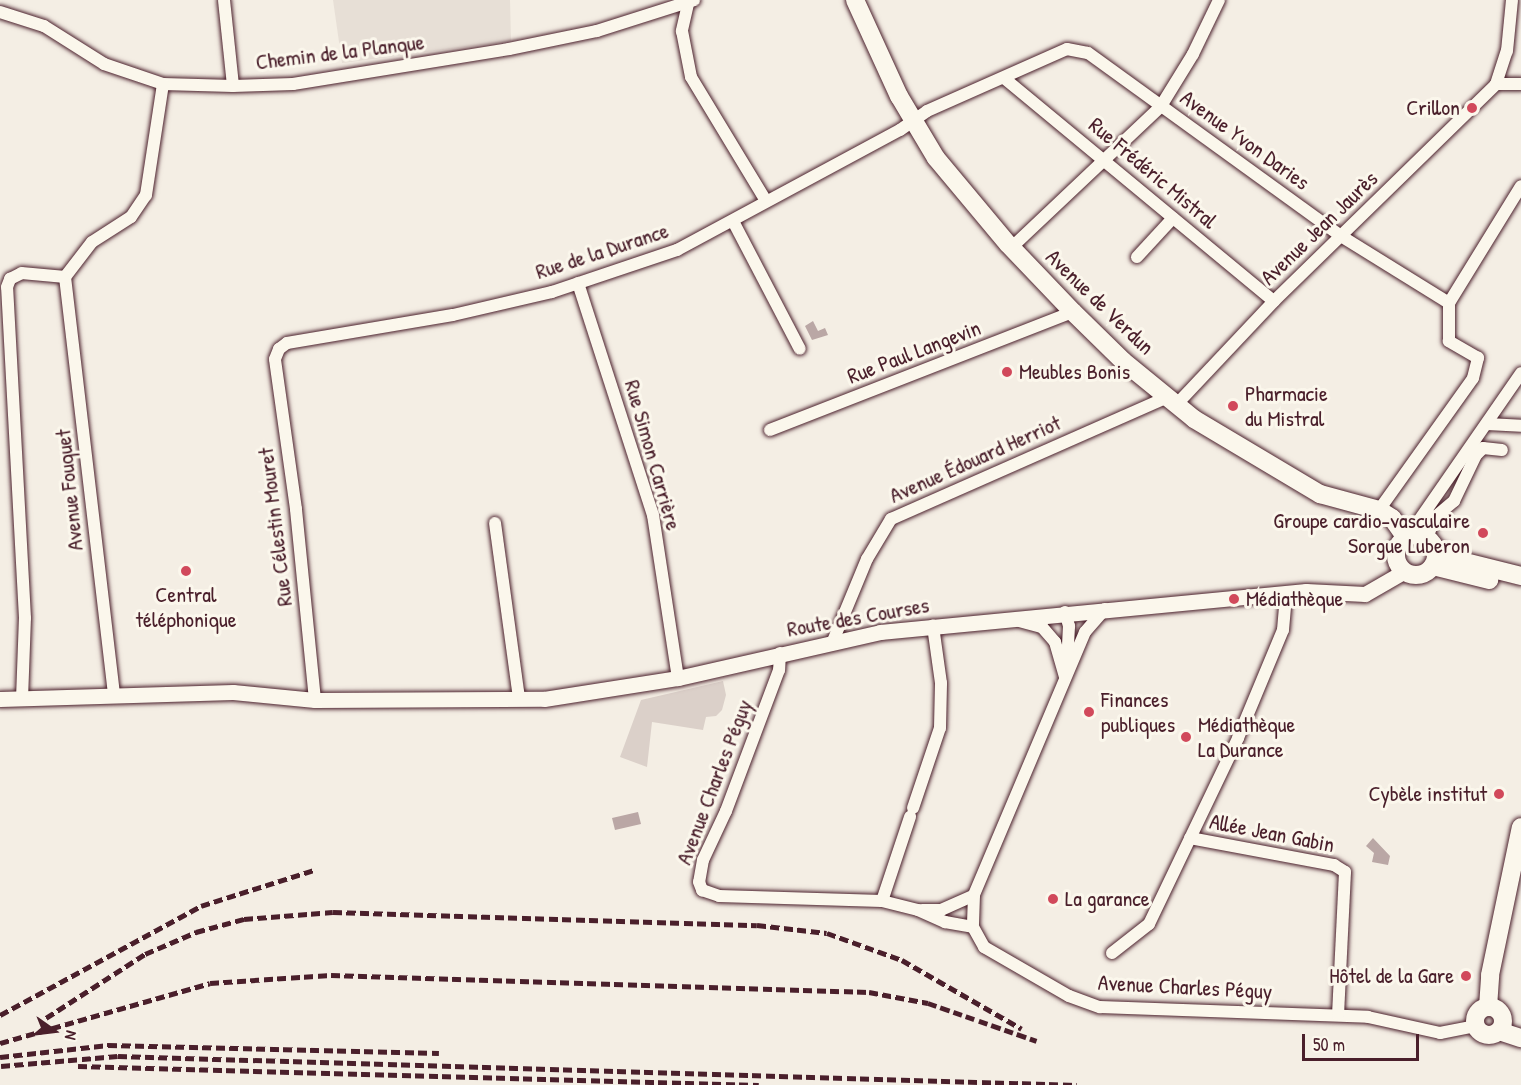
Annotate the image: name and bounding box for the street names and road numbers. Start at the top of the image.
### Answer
street label: Chemin de la Planque [254,29,426,75]
street label: Avenue Yvon Daries [1175,84,1315,196]
street label: Rue Frédéric Mistral [1083,112,1223,234]
street label: Avenue Jean Jaurès [1255,165,1383,291]
street label: Rue de la Durance [532,217,672,285]
street label: Avenue de Verdun [1040,244,1160,360]
street label: Rue Paul Langevin [844,315,984,389]
street label: Rue Simon Carrière [619,377,687,533]
street label: Avenue Édouard Herriot [885,409,1065,509]
street label: Avenue Fouquet [49,428,89,552]
street label: Rue Célestin Mouret [252,446,298,608]
street label: Route des Courses [785,592,931,642]
street label: Avenue Charles Péguy [670,696,758,868]
street label: Allée Jean Gabin [1207,808,1337,858]
street label: Avenue Charles Péguy [1097,969,1273,1005]

